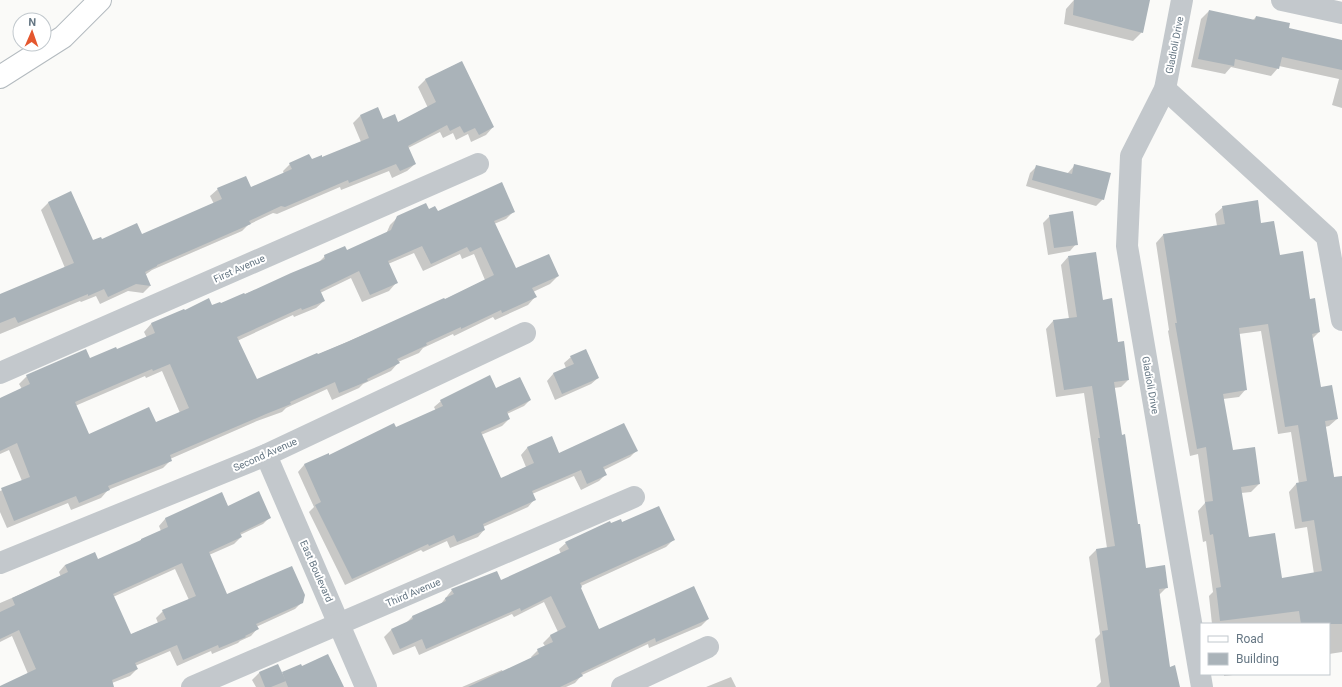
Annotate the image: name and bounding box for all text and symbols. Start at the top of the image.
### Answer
north arrow [12,12,52,52]
street label: Gladioli Drive [1164,15,1185,75]
text: N [28,16,37,29]
street label: First Avenue [212,252,267,285]
street label: Gladioli Drive [1140,355,1161,415]
street label: Second Avenue [232,435,299,473]
street label: East Boulevard [298,539,335,604]
street label: Third Avenue [384,576,442,609]
legend [1200,623,1330,675]
text: Road [1236,632,1264,646]
text: Building [1236,652,1279,666]

